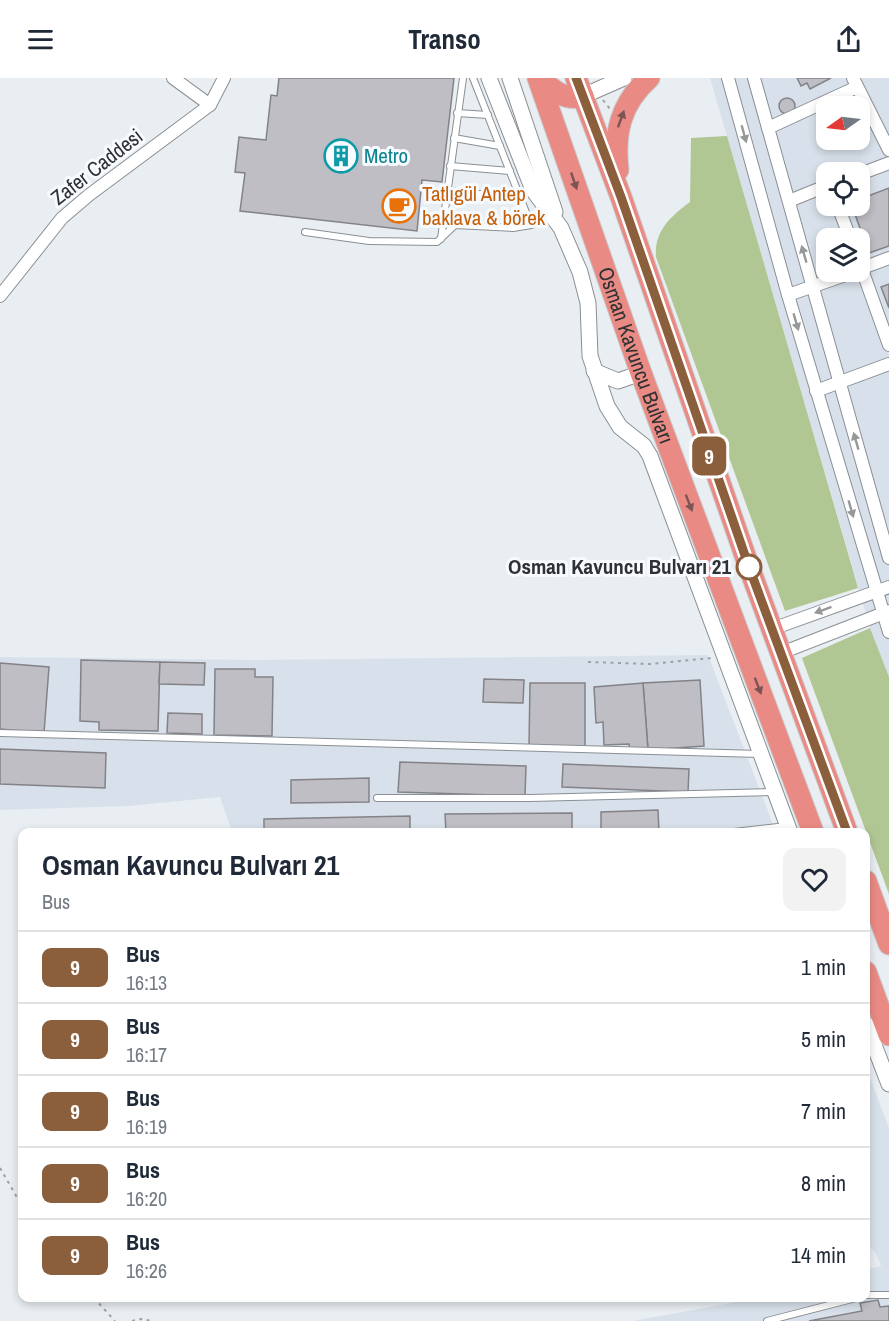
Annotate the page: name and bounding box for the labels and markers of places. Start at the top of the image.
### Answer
building icon: Metro [323,138,359,174]
place label: Metro [364,141,408,170]
place label: Tatlıgül Antep baklava & börek [422,179,546,232]
cafe icon: Tatlıgül Antep baklava & börek [381,188,417,224]
place label: Osman Kavuncu Bulvarı 21 [508,552,731,581]
marker: Osman Kavuncu Bulvarı 21 [736,554,762,580]

